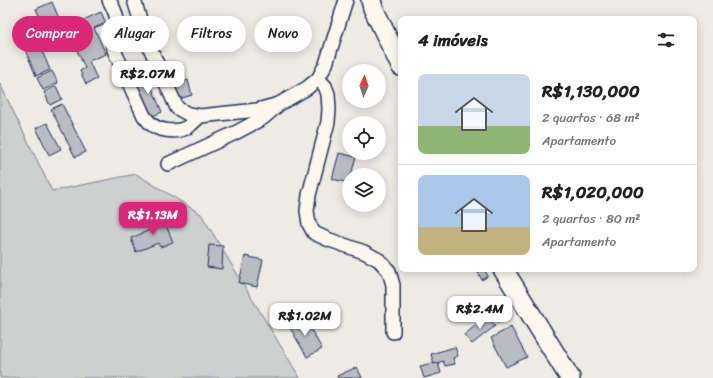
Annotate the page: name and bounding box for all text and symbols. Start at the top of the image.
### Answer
chip: Comprar [12,16,93,52]
chip: Alugar [101,16,169,52]
chip: Filtros [177,16,246,52]
chip: Novo [254,16,312,52]
text: 4 imóveis [418,25,488,55]
icon: filters [655,29,677,51]
pin: R$2.07M [111,61,185,95]
text: R$2.07M [121,62,175,85]
north arrow [342,64,386,108]
map controls [342,64,386,212]
text: R$1,130,000 [542,76,640,106]
icon: home [450,90,498,138]
text: 2 quartos · 68 m² [542,106,640,129]
button: locate [342,116,386,160]
text: Apartamento [542,129,616,152]
button: layers [342,168,386,212]
text: R$1,020,000 [542,177,644,207]
icon: home [450,191,498,239]
pin: R$1.13M [116,202,190,236]
text: R$1.13M [128,203,178,226]
text: 2 quartos · 80 m² [542,207,640,230]
text: Apartamento [542,230,616,253]
pin: R$2.4M [447,296,513,330]
text: R$2.4M [456,297,504,320]
pin: R$1.02M [268,303,342,337]
text: R$1.02M [279,304,331,327]

